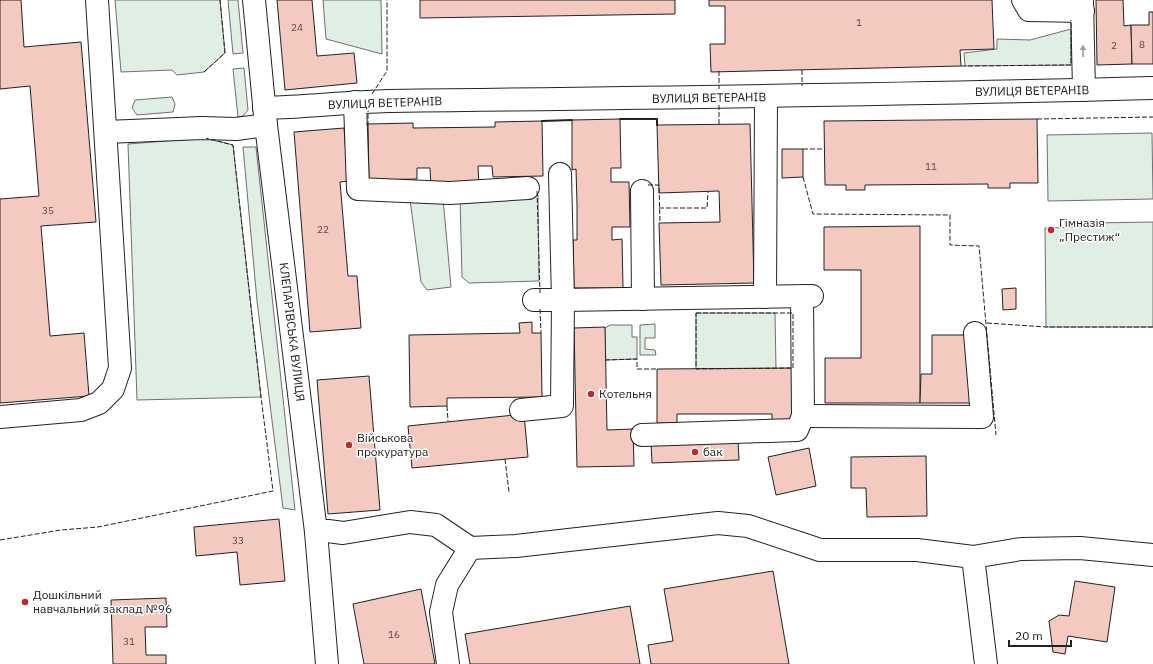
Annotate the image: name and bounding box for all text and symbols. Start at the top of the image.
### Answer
house number: 1 [856,16,862,29]
house number: 24 [291,21,303,34]
house number: 8 [1139,38,1145,51]
house number: 2 [1111,39,1117,52]
one-way arrow [1080,44,1086,57]
street label: ВУЛИЦЯ ВЕТЕРАНІВ [975,82,1089,99]
street label: ВУЛИЦЯ ВЕТЕРАНІВ [652,89,766,106]
street label: ВУЛИЦЯ ВЕТЕРАНІВ [328,93,443,112]
house number: 11 [925,160,937,173]
house number: 35 [42,204,54,217]
place label: Гімназія „Престиж“ [1059,215,1121,244]
house number: 22 [317,223,329,236]
marker: Гімназія „Престиж“ [1046,225,1056,235]
street label: КЛЕПАРІВСЬКА ВУЛИЦЯ [277,262,308,402]
place label: Котельня [599,386,652,401]
marker: Котельня [586,389,596,399]
place label: Військова прокуратура [357,430,429,459]
marker: Військова прокуратура [344,440,354,450]
place label: бак [703,444,723,459]
marker: бак [690,447,700,457]
house number: 33 [232,534,244,547]
place label: Дошкільний навчальний заклад №96 [33,587,172,616]
marker: Дошкільний навчальний заклад №96 [20,597,30,607]
scale bar [1009,622,1071,648]
house number: 16 [388,628,400,641]
text: 20 m [1015,628,1043,643]
house number: 31 [123,635,135,648]

